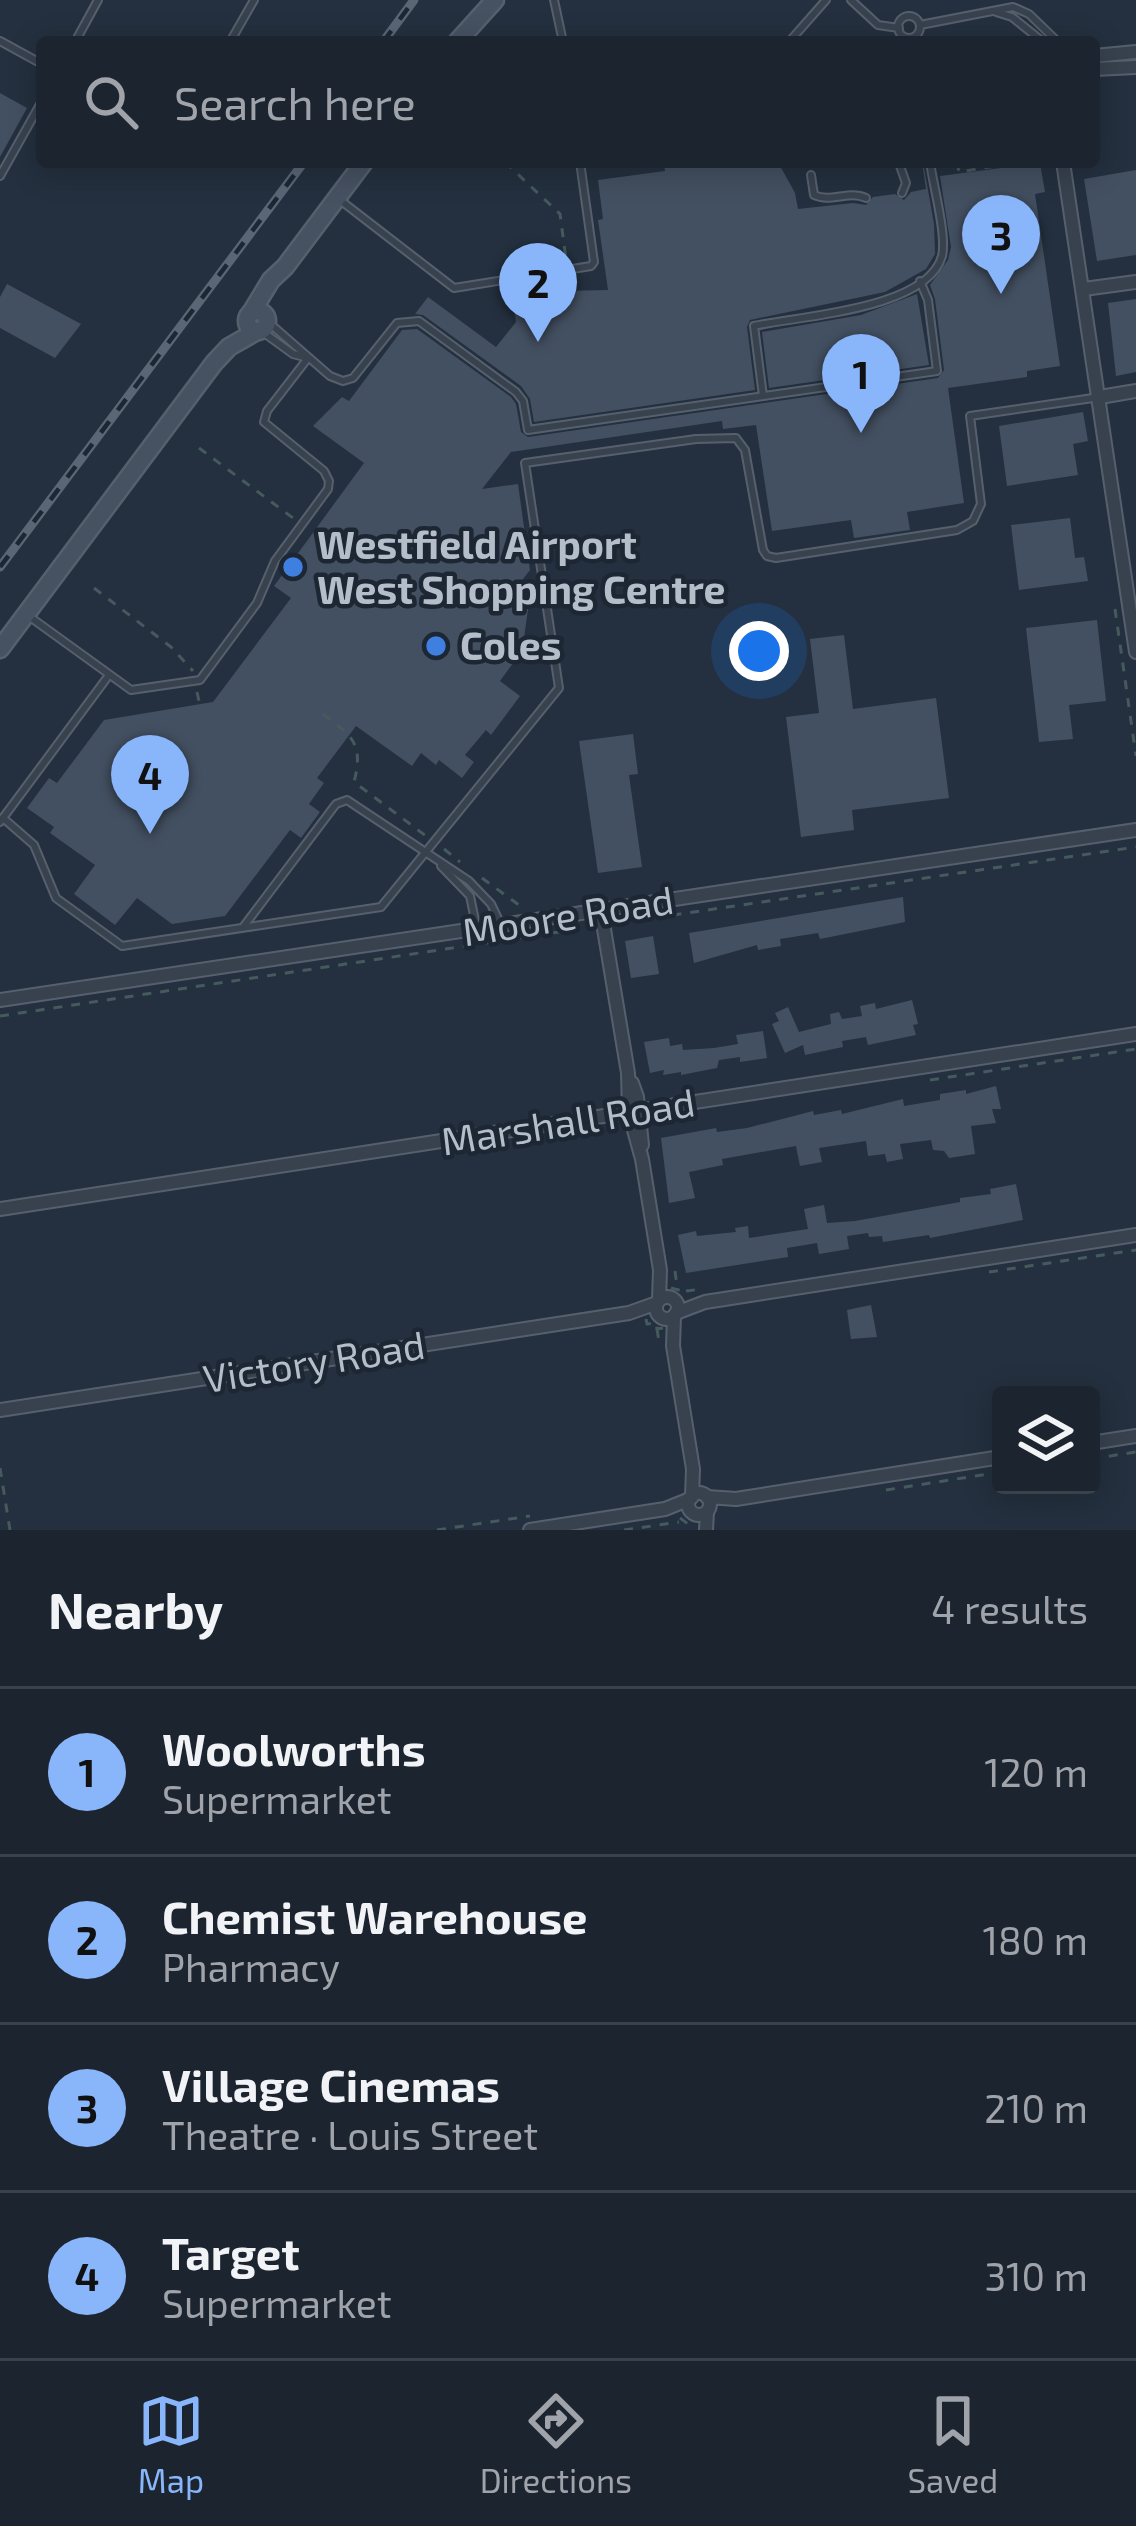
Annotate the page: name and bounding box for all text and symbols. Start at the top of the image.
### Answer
search box [36,36,1100,168]
icon: search [78,69,144,135]
text: Search here [174,75,416,129]
pin: 3 [962,195,1040,294]
pin: 2 [499,243,577,342]
pin: 1 [822,334,900,433]
place label: Westfield Airport West Shopping Centre [317,520,726,612]
marker: Westfield Airport West Shopping Centre [280,554,306,580]
place label: Coles [460,621,561,668]
your location [729,621,789,681]
marker: Coles [423,633,449,659]
pin: 4 [111,735,189,834]
street label: Moore Road [459,875,677,954]
street label: Marshall Road [438,1077,698,1164]
street label: Victory Road [200,1320,428,1401]
map controls [992,1386,1100,1494]
button: layers [992,1386,1100,1494]
text: Nearby [48,1578,223,1639]
text: 4 results [931,1585,1088,1632]
text: Woolworths [162,1721,426,1775]
text: 1 [79,1748,95,1795]
text: 120 m [984,1748,1088,1795]
text: Supermarket [162,1775,392,1822]
text: Chemist Warehouse [162,1889,588,1943]
text: 2 [76,1916,98,1963]
text: 180 m [982,1916,1088,1963]
text: Pharmacy [162,1943,340,1990]
text: Village Cinemas [162,2057,500,2111]
text: 3 [76,2084,98,2131]
text: 210 m [984,2084,1088,2131]
text: Theatre · Louis Street [162,2111,538,2158]
text: Target [162,2225,300,2279]
text: 4 [75,2252,99,2299]
text: 310 m [984,2252,1088,2299]
text: Supermarket [162,2279,392,2326]
tab: Map [138,2388,204,2500]
tab: Directions [480,2388,632,2500]
tab: Saved [908,2388,998,2500]

